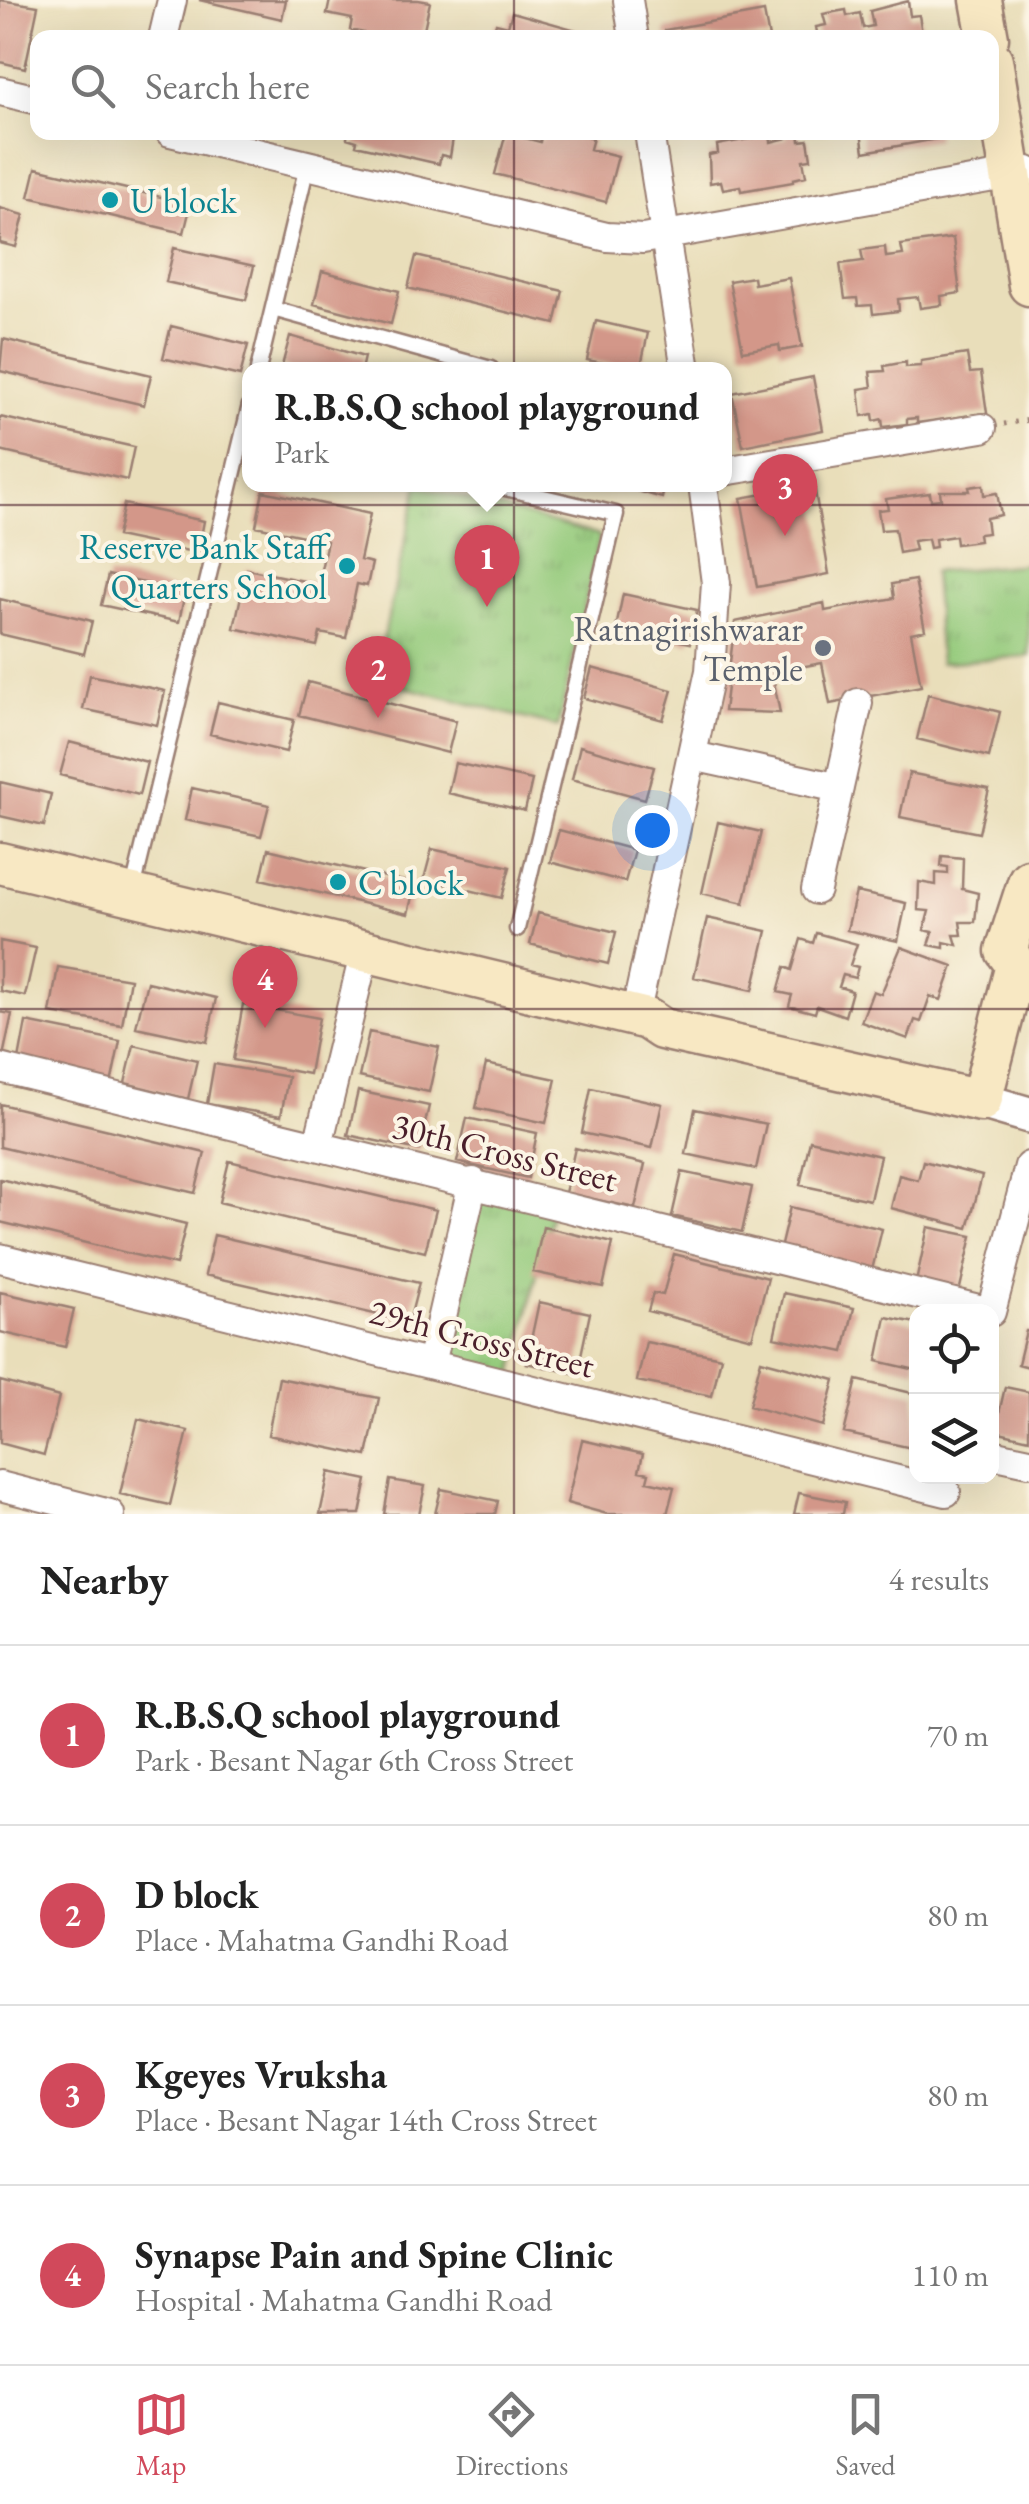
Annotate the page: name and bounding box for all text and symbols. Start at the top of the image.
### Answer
search box [30,30,999,140]
icon: search [65,58,120,113]
text: Search here [145,61,310,110]
place label: U block [130,178,237,223]
marker: U block [99,189,121,211]
popup [242,362,732,492]
text: R.B.S.Q school playground [274,382,700,431]
text: Park [274,431,329,473]
pin: 3 [752,454,818,536]
place label: Reserve Bank Staff Quarters School [79,524,331,609]
pin: 1 [454,524,520,607]
marker: Reserve Bank Staff Quarters School [336,555,358,577]
place label: Ratnagirishwarar Temple [573,606,803,691]
pin: 2 [346,636,410,718]
marker: Ratnagirishwarar Temple [812,637,834,659]
your location [627,805,678,856]
place label: C block [358,860,464,905]
marker: C block [327,871,349,893]
pin: 4 [232,946,298,1028]
street label: 30th Cross Street [388,1102,622,1202]
street label: 29th Cross Street [365,1288,599,1388]
map controls [909,1304,999,1484]
button: locate [909,1304,999,1394]
button: layers [909,1394,999,1484]
text: Nearby [40,1552,169,1607]
text: 4 results [889,1558,989,1600]
text: R.B.S.Q school playground [135,1690,560,1739]
text: 1 [64,1714,81,1756]
text: 70 m [927,1714,989,1756]
text: Park · Besant Nagar 6th Cross Street [135,1739,573,1781]
text: D block [135,1870,259,1919]
text: 2 [64,1894,81,1936]
text: 80 m [927,1894,989,1936]
text: Place · Mahatma Gandhi Road [135,1919,508,1961]
text: Kgeyes Vruksha [135,2050,387,2099]
text: 3 [64,2074,81,2116]
text: 80 m [927,2074,989,2116]
text: Place · Besant Nagar 14th Cross Street [135,2099,597,2141]
text: Synapse Pain and Spine Clinic [135,2230,613,2279]
text: 4 [64,2254,81,2296]
text: 110 m [912,2254,989,2296]
text: Hospital · Mahatma Gandhi Road [135,2279,552,2321]
tab: Map [134,2387,189,2483]
tab: Directions [456,2387,568,2483]
tab: Saved [835,2387,895,2483]

